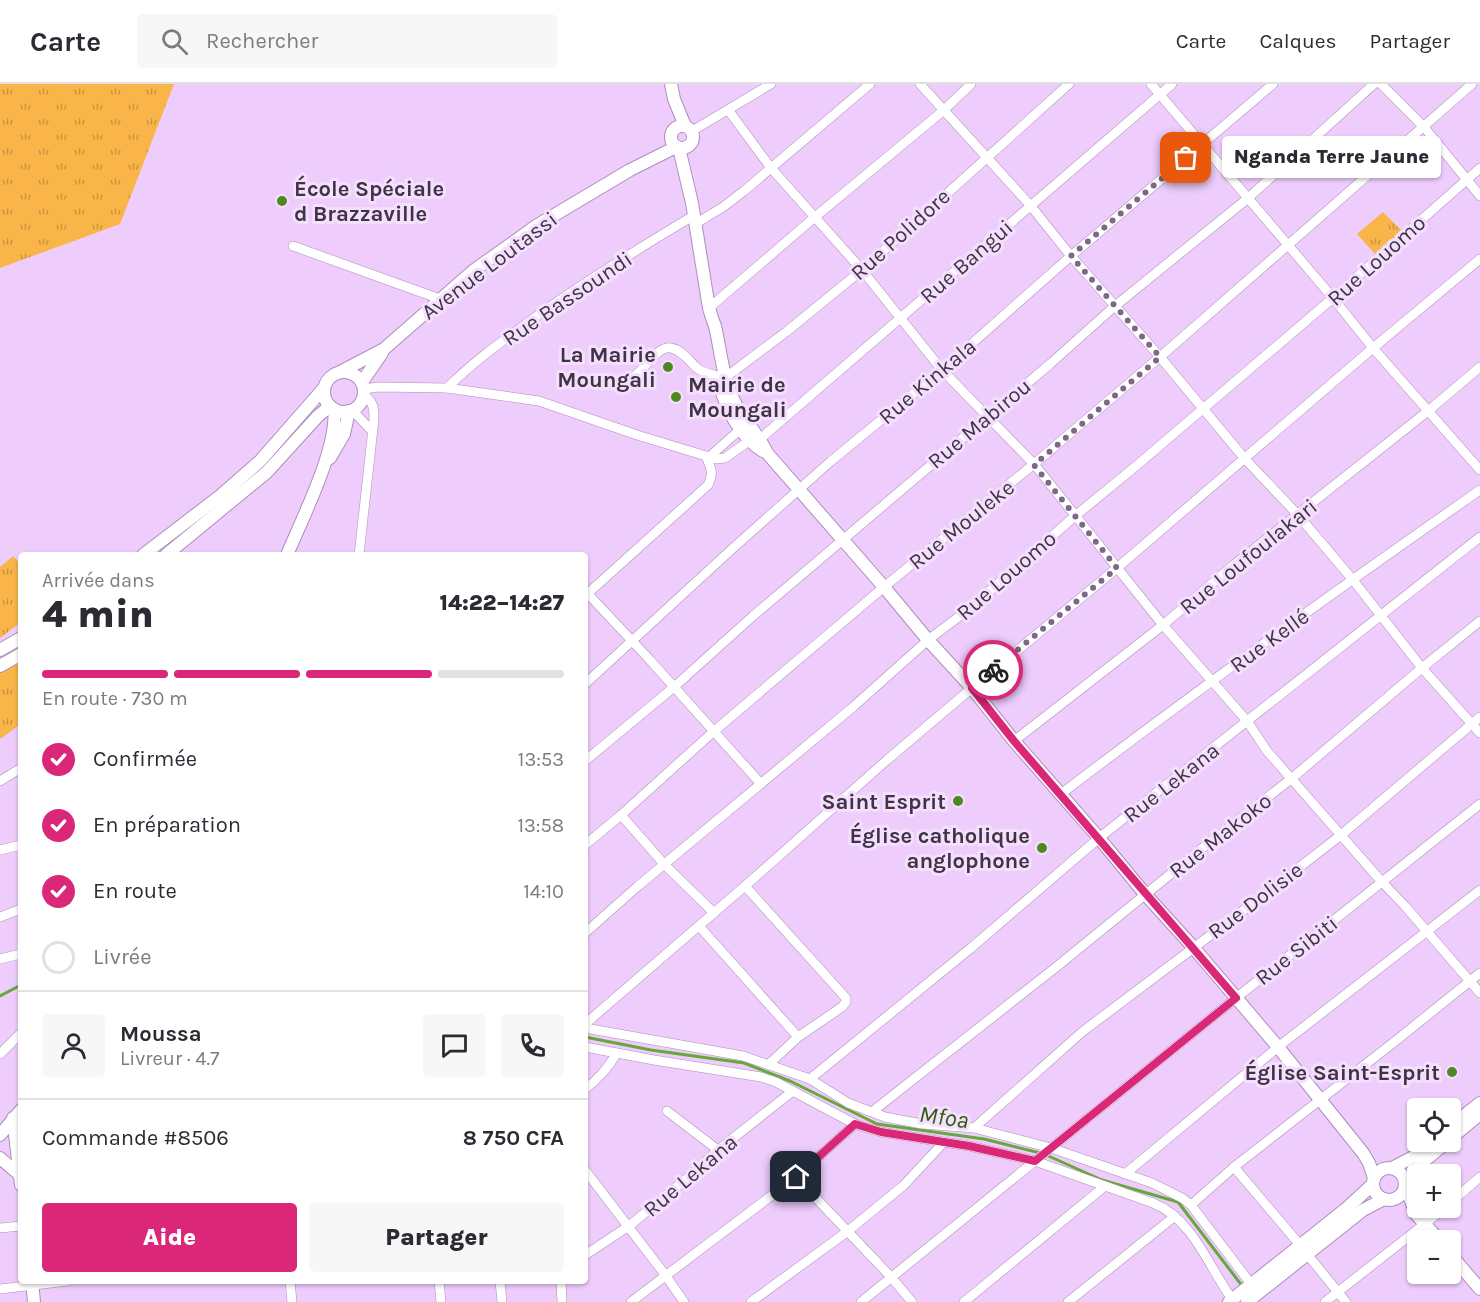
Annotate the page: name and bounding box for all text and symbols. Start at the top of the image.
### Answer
search box [137,14,557,68]
text: Carte [30,25,101,58]
icon: search [158,25,191,58]
text: Rechercher [206,28,319,54]
text: Carte [1176,29,1226,53]
text: Calques [1259,29,1337,53]
text: Partager [1370,29,1450,53]
pin [1160,132,1211,183]
callout: Nganda Terre Jaune [1222,137,1441,179]
icon: bag [1169,141,1202,174]
text: Nganda Terre Jaune [1234,145,1429,168]
place label: École Spéciale d Brazzaville [294,175,444,227]
street label: Rue Polidore [846,183,956,286]
marker: École Spéciale d Brazzaville [275,194,289,208]
street label: Avenue Loutassi [417,206,563,325]
street label: Rue Louomo [1322,210,1431,312]
street label: Rue Bangui [915,214,1018,309]
street label: Rue Bassoundi [498,246,637,352]
street label: Rue Kinkala [874,333,982,430]
place label: La Mairie Moungali [557,342,656,393]
marker: La Mairie Moungali [661,360,675,374]
place label: Mairie de Moungali [688,372,787,423]
street label: Rue Mabirou [923,373,1037,475]
marker: Mairie de Moungali [669,390,683,404]
street label: Rue Mouleke [904,474,1020,575]
street label: Rue Loufoulakari [1175,493,1323,620]
street label: Rue Louomo [951,525,1062,626]
text: Arrivée dans [42,569,155,592]
text: 14:22–14:27 [440,590,564,616]
text: 4 min [42,591,154,637]
street label: Rue Kellé [1225,603,1314,678]
courier [963,640,1023,700]
icon: bike [977,654,1010,687]
text: En route · 730 m [42,687,188,710]
street label: Rue Lekana [1118,737,1225,828]
icon: check [42,743,75,776]
text: Confirmée [93,746,197,772]
text: 13:53 [518,748,564,771]
street label: Rue Makoko [1164,788,1277,884]
place label: Saint Esprit [821,789,946,815]
marker: Saint Esprit [951,794,965,808]
icon: check [42,809,75,842]
text: En préparation [93,812,241,838]
text: 13:58 [517,814,564,837]
place label: Église catholique anglophone [849,822,1030,874]
marker: Église catholique anglophone [1035,841,1049,855]
street label: Rue Dolisie [1203,857,1308,945]
icon: check [42,875,75,908]
text: En route [93,878,177,904]
text: 14:10 [523,880,564,903]
street label: Rue Sibiti [1250,911,1343,991]
text: Livrée [93,944,151,970]
button: person [42,1014,105,1077]
button: chat [423,1014,486,1077]
button: phone [501,1014,564,1077]
text: Moussa [120,1021,202,1047]
text: Livreur · 4.7 [120,1047,219,1070]
place label: Église Saint-Esprit [1244,1059,1440,1086]
marker: Église Saint-Esprit [1445,1065,1459,1079]
map controls [1407,1098,1461,1284]
button: locate [1407,1098,1461,1152]
water label: Mfoa [917,1100,971,1134]
text: Commande #8506 [42,1125,229,1151]
text: 8 750 CFA [463,1125,564,1151]
street label: Rue Lekana [638,1129,743,1223]
pin [770,1151,821,1202]
icon: home [779,1160,812,1193]
button: + [1407,1164,1461,1218]
button: Aide [42,1203,297,1272]
button: Partager [309,1203,564,1272]
button: − [1407,1230,1461,1284]

